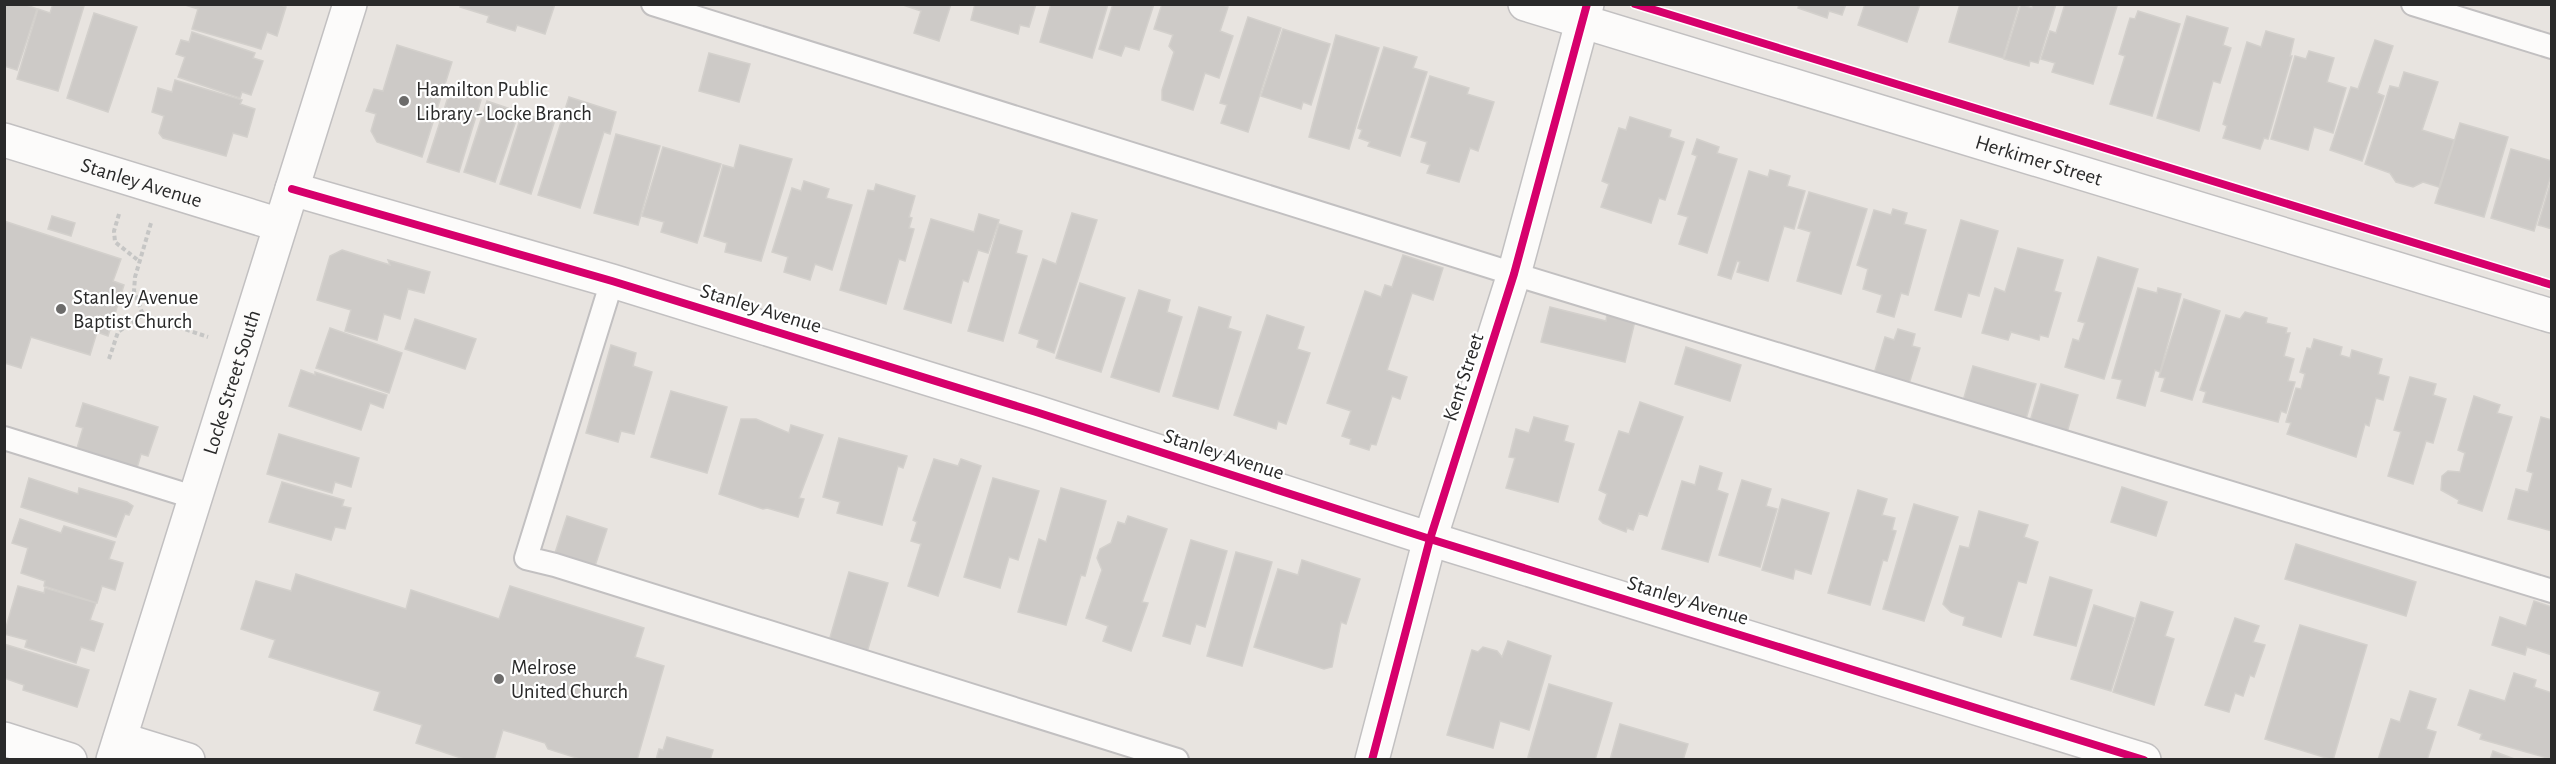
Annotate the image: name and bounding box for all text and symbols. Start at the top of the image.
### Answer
place label: Hamilton Public Library - Locke Branch [416,79,592,124]
marker: Hamilton Public Library - Locke Branch [397,94,411,108]
street label: Herkimer Street [1973,131,2105,190]
street label: Stanley Avenue [78,154,205,211]
street label: Stanley Avenue [698,280,824,337]
place label: Stanley Avenue Baptist Church [73,287,198,332]
marker: Stanley Avenue Baptist Church [54,302,68,316]
street label: Locke Street South [199,307,264,457]
street label: Kent Street [1439,330,1488,424]
street label: Stanley Avenue [1161,425,1287,484]
street label: Stanley Avenue [1625,572,1751,629]
place label: Melrose United Church [511,657,628,702]
marker: Melrose United Church [492,672,506,686]

